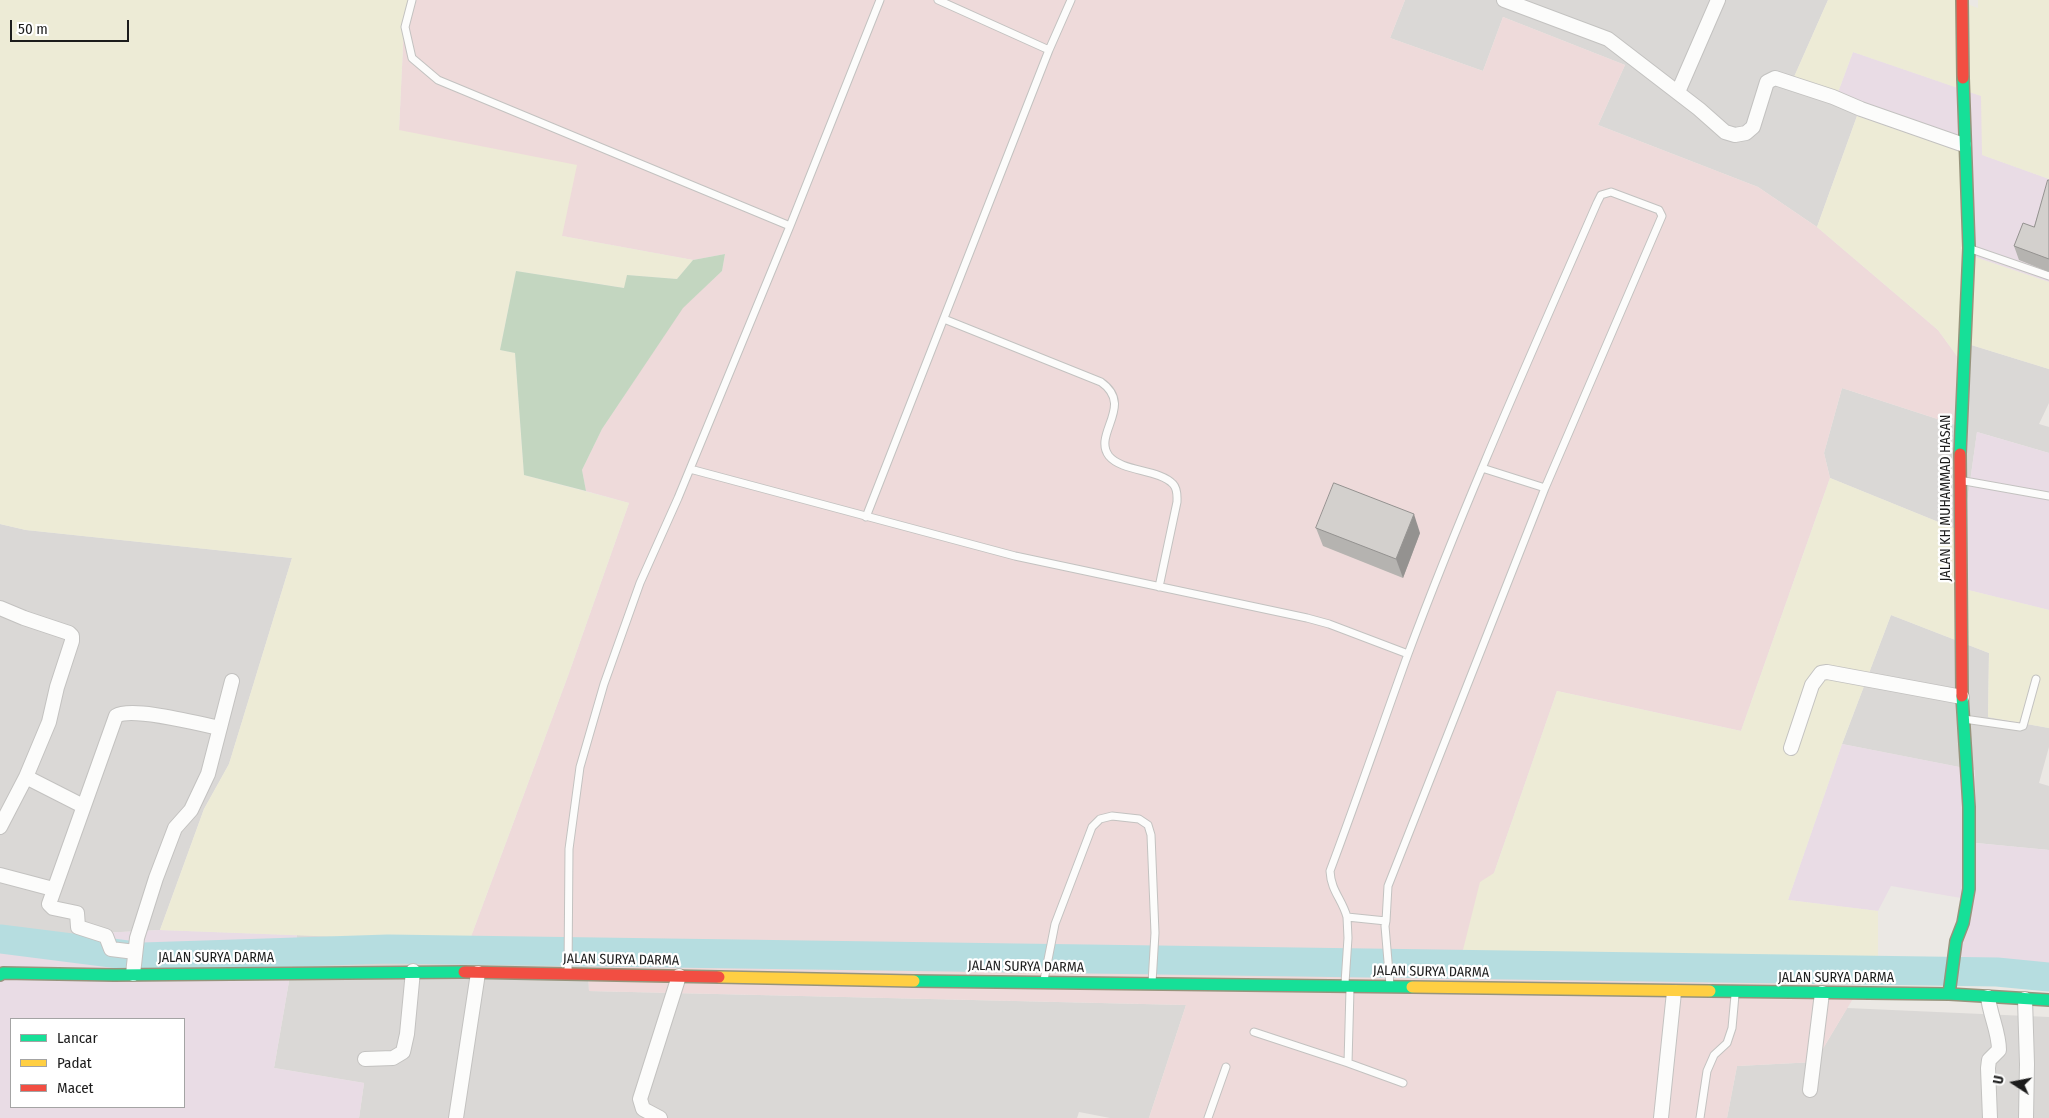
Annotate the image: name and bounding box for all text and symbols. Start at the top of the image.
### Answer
scale bar [12,10,131,42]
text: 50 m [18,20,48,38]
street label: JALAN KH MUHAMMAD HASAN [1938,414,1954,582]
street label: JALAN SURYA DARMA [158,950,274,966]
street label: JALAN SURYA DARMA [563,951,679,969]
street label: JALAN SURYA DARMA [968,958,1084,976]
street label: JALAN SURYA DARMA [1373,963,1489,981]
street label: JALAN SURYA DARMA [1778,970,1894,986]
legend [10,1018,185,1108]
text: Lancar [57,1029,98,1047]
text: Padat [57,1054,92,1072]
north arrow [1989,1058,2039,1108]
text: U [1990,1074,2008,1086]
text: Macet [57,1079,93,1097]

